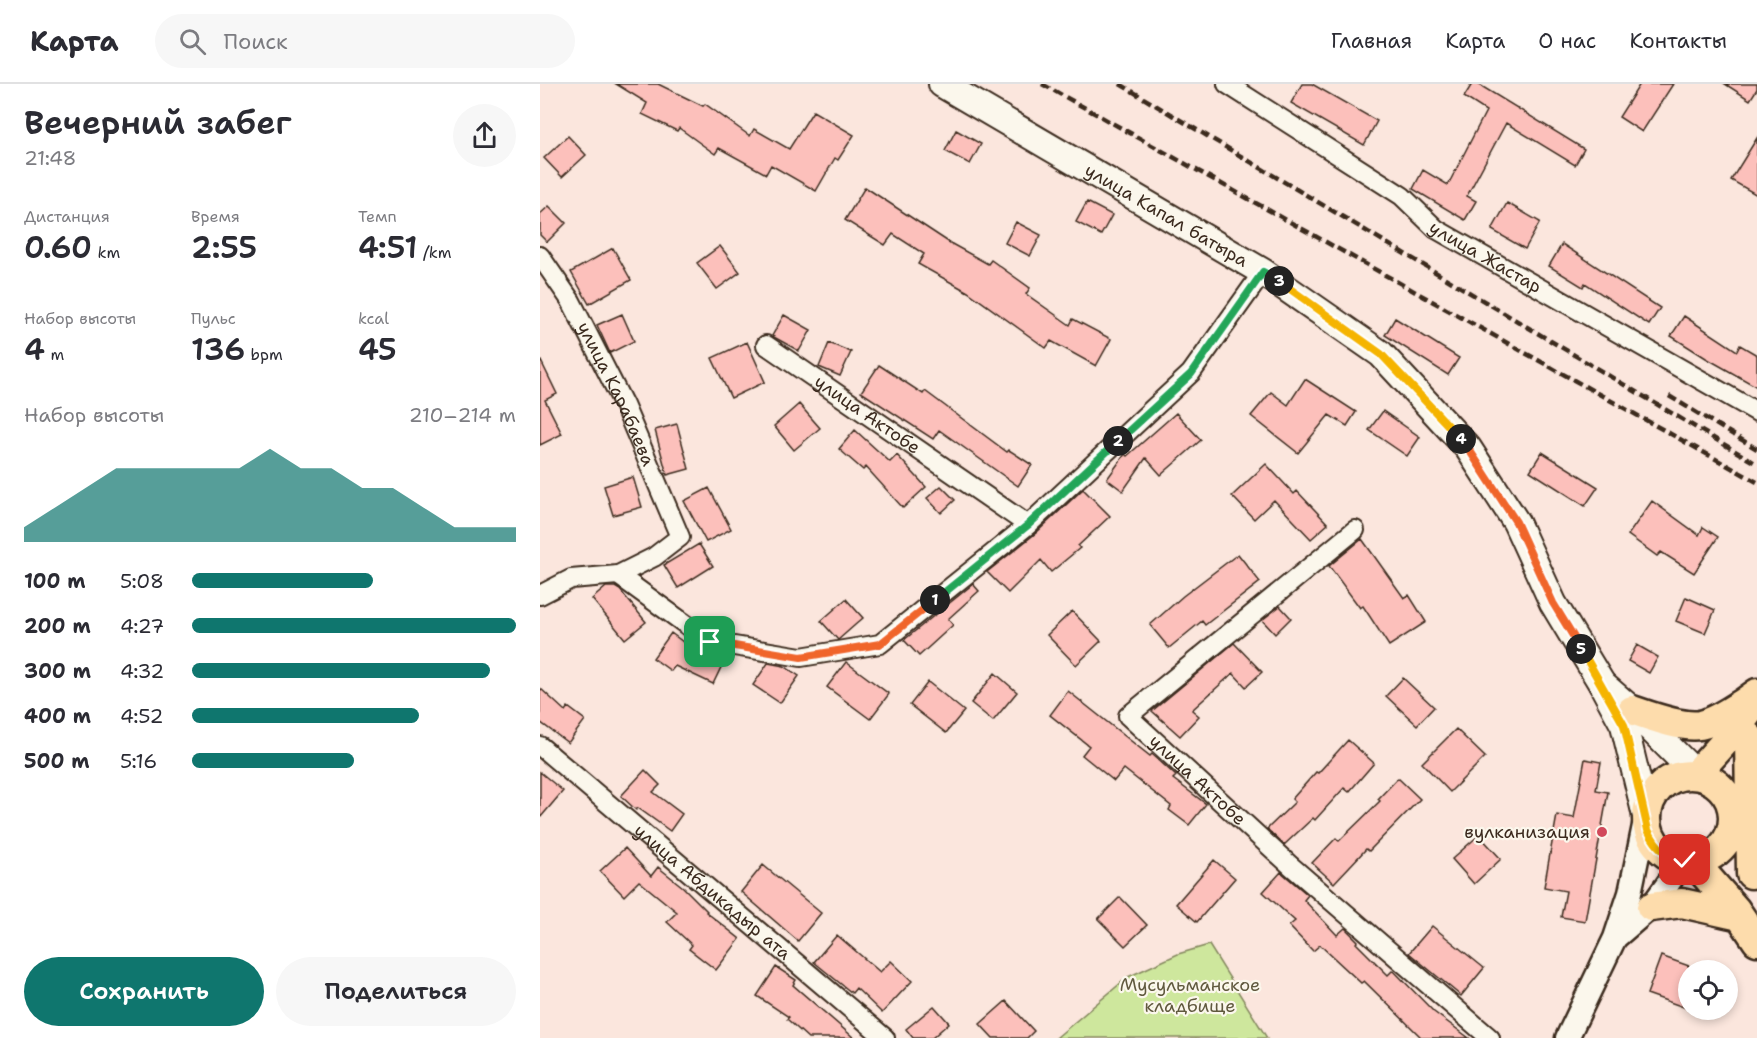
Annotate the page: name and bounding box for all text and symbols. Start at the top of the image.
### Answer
search box [155,14,575,68]
text: Карта [30,22,119,60]
icon: search [176,25,209,58]
text: Поиск [224,27,288,56]
text: Главная [1331,27,1412,55]
text: Карта [1445,27,1505,55]
text: О нас [1538,27,1596,55]
text: Контакты [1629,27,1727,55]
text: Вечерний забег [24,100,292,145]
button: share [453,104,516,167]
text: 21:48 [24,145,77,171]
street label: улица Капал батыра [1080,158,1253,273]
text: Дистанция [24,206,110,227]
text: Время [191,206,240,227]
text: Темп [358,206,397,227]
street label: улица Жастар [1423,216,1546,299]
text: 0.60 [24,227,92,268]
text: 2:55 [191,227,257,268]
text: 4:51 [358,227,417,268]
text: km [92,242,120,263]
text: /km [417,242,451,263]
pin: 3 [1264,266,1294,296]
text: 3 [1273,270,1285,291]
text: Набор высоты [24,308,136,329]
text: Пульс [191,308,236,329]
text: kcal [358,308,389,329]
street label: улица Карабаева [572,318,660,470]
text: 4 [24,329,45,370]
text: 136 [191,329,245,370]
text: 45 [358,329,397,370]
text: m [45,344,64,365]
text: bpm [245,344,283,365]
street label: улица Актобе [810,370,925,460]
text: Набор высоты [24,402,164,428]
text: 210–214 m [409,402,516,428]
pin: 4 [1446,424,1476,454]
pin: 2 [1103,426,1133,456]
text: 4 [1455,428,1467,449]
text: 2 [1112,430,1124,451]
text: 100 m [24,568,86,594]
text: 5:08 [120,568,164,594]
pin: 1 [920,585,950,615]
text: 1 [931,589,939,610]
text: 200 m [24,613,91,639]
text: 4:27 [120,613,164,639]
pin [684,616,735,667]
icon: arrive [693,625,726,658]
pin: 5 [1566,634,1596,664]
text: 5 [1576,638,1586,659]
text: 300 m [24,658,91,684]
text: 4:32 [120,658,164,684]
text: 400 m [24,703,91,729]
text: 4:52 [120,703,163,729]
street label: улица Актобе [1144,729,1251,831]
text: 500 m [24,748,90,774]
text: 5:16 [120,748,157,774]
street label: улица Абдикадыр ата [629,819,796,965]
place label: вулканизация [1464,820,1590,844]
marker: вулканизация [1595,825,1609,839]
pin [1659,834,1710,885]
icon: check [1668,843,1701,876]
button: Сохранить [24,957,264,1026]
button: Поделиться [276,957,516,1026]
map controls [1678,960,1738,1020]
button: locate [1678,960,1738,1020]
park label: Мусульманское кладбище [1120,973,1260,1018]

